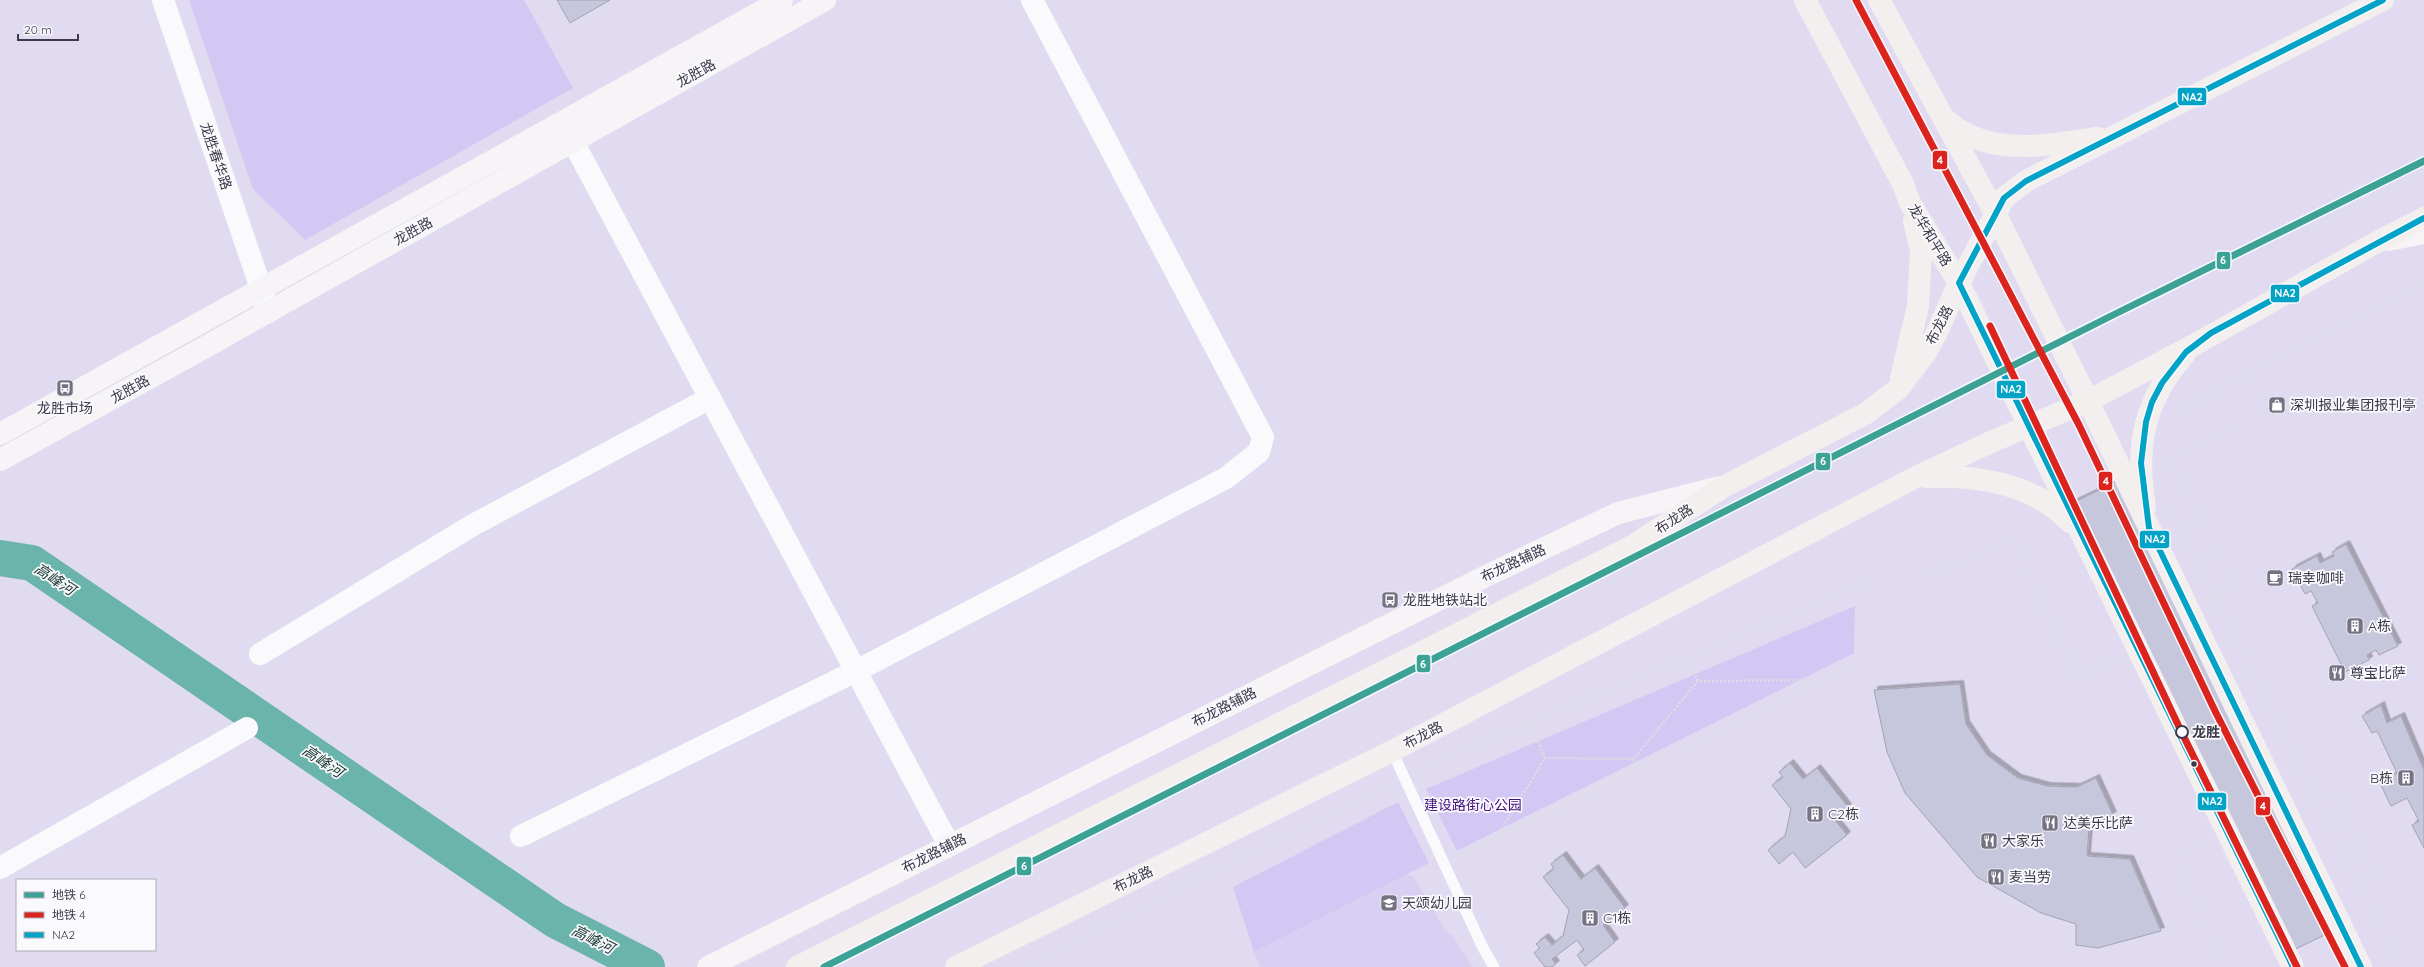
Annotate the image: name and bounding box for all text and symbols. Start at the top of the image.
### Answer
scale bar [18,16,78,42]
text: 20 m [24,22,52,37]
street label: 龙胜路 [673,55,719,91]
line badge: NA2 [2177,87,2207,106]
text: NA2 [2181,90,2203,104]
street label: 龙胜春华路 [196,120,236,192]
line badge: 4 [1932,150,1948,170]
text: 4 [1937,153,1944,167]
street label: 龙华和平路 [1904,200,1956,270]
street label: 龙胜路 [390,213,436,249]
line badge: 6 [2216,251,2231,270]
text: 6 [2220,253,2226,267]
line badge: NA2 [2270,284,2300,303]
text: NA2 [2274,286,2296,300]
street label: 布龙路 [1921,302,1957,348]
street label: 龙胜路 [107,371,153,407]
bus stop icon: 龙胜市场 [55,378,75,398]
line badge: NA2 [1996,380,2026,399]
text: NA2 [2000,382,2022,396]
shop icon: 深圳报业集团报刊亭 [2267,395,2287,415]
place label: 深圳报业集团报刊亭 [2290,396,2416,414]
place label: 龙胜市场 [37,399,93,417]
line badge: 6 [1815,452,1831,471]
text: 6 [1820,454,1826,468]
line badge: 4 [2098,471,2113,491]
text: 4 [2103,474,2110,488]
street label: 布龙路 [1651,500,1697,538]
line badge: NA2 [2139,530,2170,549]
text: NA2 [2144,532,2166,546]
street label: 布龙路辅路 [1477,540,1549,586]
water label: 高峰河 [31,559,82,601]
cafe icon: 瑞幸咖啡 [2265,568,2285,588]
place label: 瑞幸咖啡 [2288,569,2344,587]
bus stop icon: 龙胜地铁站北 [1380,590,1400,610]
place label: 龙胜地铁站北 [1403,591,1487,609]
building icon: A栋 [2345,616,2365,636]
place label: A栋 [2368,617,2391,635]
line badge: 6 [1416,654,1431,673]
text: 6 [1420,657,1426,671]
restaurant icon: 尊宝比萨 [2327,663,2347,683]
place label: 尊宝比萨 [2350,664,2406,682]
street label: 布龙路辅路 [1189,683,1259,731]
street label: 布龙路 [1400,717,1446,753]
place label: 龙胜 [2192,723,2220,741]
marker: 龙胜 [2175,725,2189,739]
water label: 高峰河 [299,741,349,783]
unlabelled marker [2189,759,2199,769]
building icon: B栋 [2396,768,2416,788]
place label: B栋 [2370,769,2393,787]
line badge: NA2 [2197,792,2227,811]
text: NA2 [2201,794,2223,808]
park label: 建设路街心公园 [1424,796,1522,814]
line badge: 4 [2255,796,2271,816]
text: 4 [2260,799,2267,813]
building icon: C2栋 [1805,804,1825,824]
place label: C2栋 [1828,805,1859,823]
restaurant icon: 达美乐比萨 [2040,813,2060,833]
place label: 达美乐比萨 [2063,814,2133,832]
street label: 布龙路辅路 [899,829,969,877]
restaurant icon: 大家乐 [1979,831,1999,851]
place label: 大家乐 [2002,832,2044,850]
line badge: 6 [1016,856,1032,876]
text: 6 [1021,859,1027,873]
street label: 布龙路 [1110,862,1156,896]
restaurant icon: 麦当劳 [1986,867,2006,887]
place label: 麦当劳 [2009,868,2051,886]
legend [16,879,156,951]
text: 地铁 6 [52,887,86,902]
school or university icon: 天颂幼儿园 [1379,893,1399,913]
place label: 天颂幼儿园 [1402,894,1472,912]
text: 地铁 4 [52,907,86,922]
building icon: C1栋 [1580,908,1600,928]
place label: C1栋 [1603,909,1631,927]
water label: 高峰河 [569,920,620,959]
text: NA2 [52,927,76,942]

